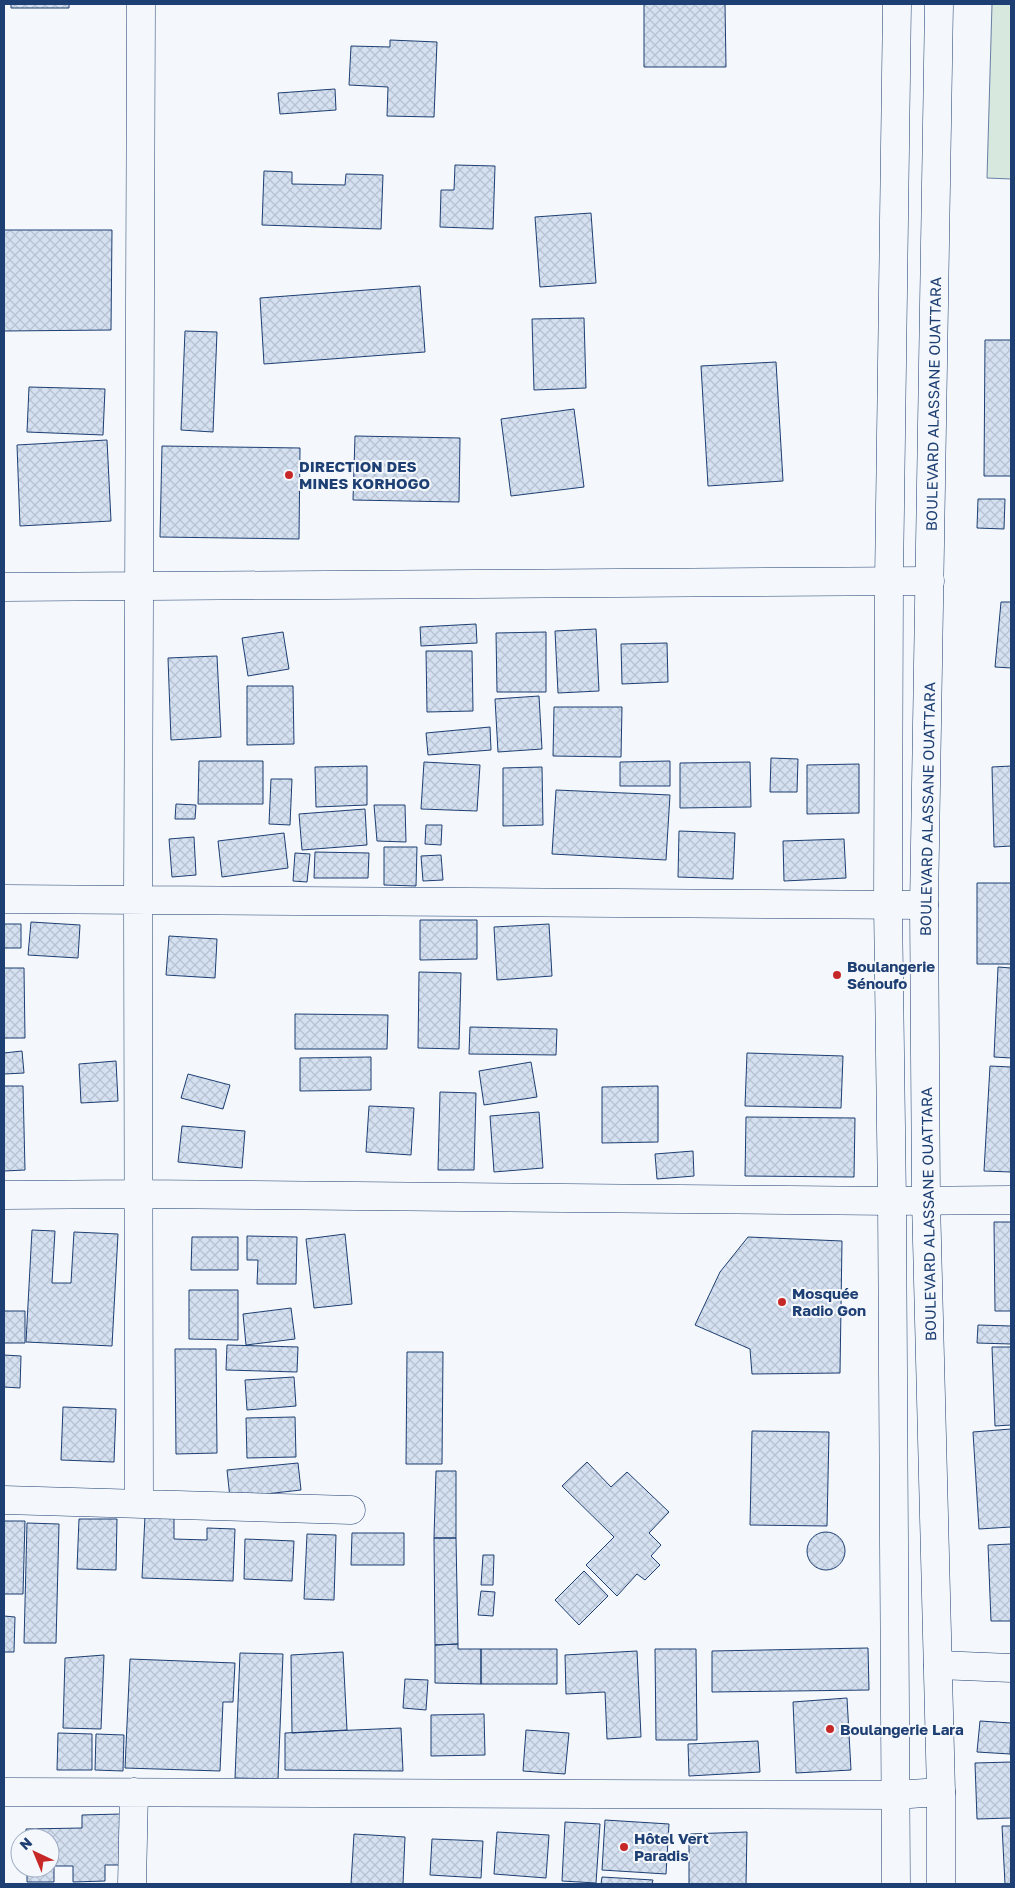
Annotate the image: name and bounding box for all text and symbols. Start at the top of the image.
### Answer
street label: BOULEVARD ALASSANE OUATTARA [922,277,944,531]
place label: DIRECTION DES MINES KORHOGO [299,457,430,492]
marker: DIRECTION DES MINES KORHOGO [283,469,295,481]
street label: BOULEVARD ALASSANE OUATTARA [916,682,938,936]
place label: Boulangerie Sénoufo [847,957,935,992]
marker: Boulangerie Sénoufo [831,969,843,981]
street label: BOULEVARD ALASSANE OUATTARA [917,1087,939,1341]
place label: Mosquée Radio Gon [792,1284,866,1319]
marker: Mosquée Radio Gon [776,1296,788,1308]
place label: Boulangerie Lara [840,1720,964,1738]
marker: Boulangerie Lara [824,1723,836,1735]
north arrow [10,1828,60,1878]
place label: Hôtel Vert Paradis [634,1829,709,1864]
text: N [16,1833,35,1853]
marker: Hôtel Vert Paradis [618,1841,630,1853]

